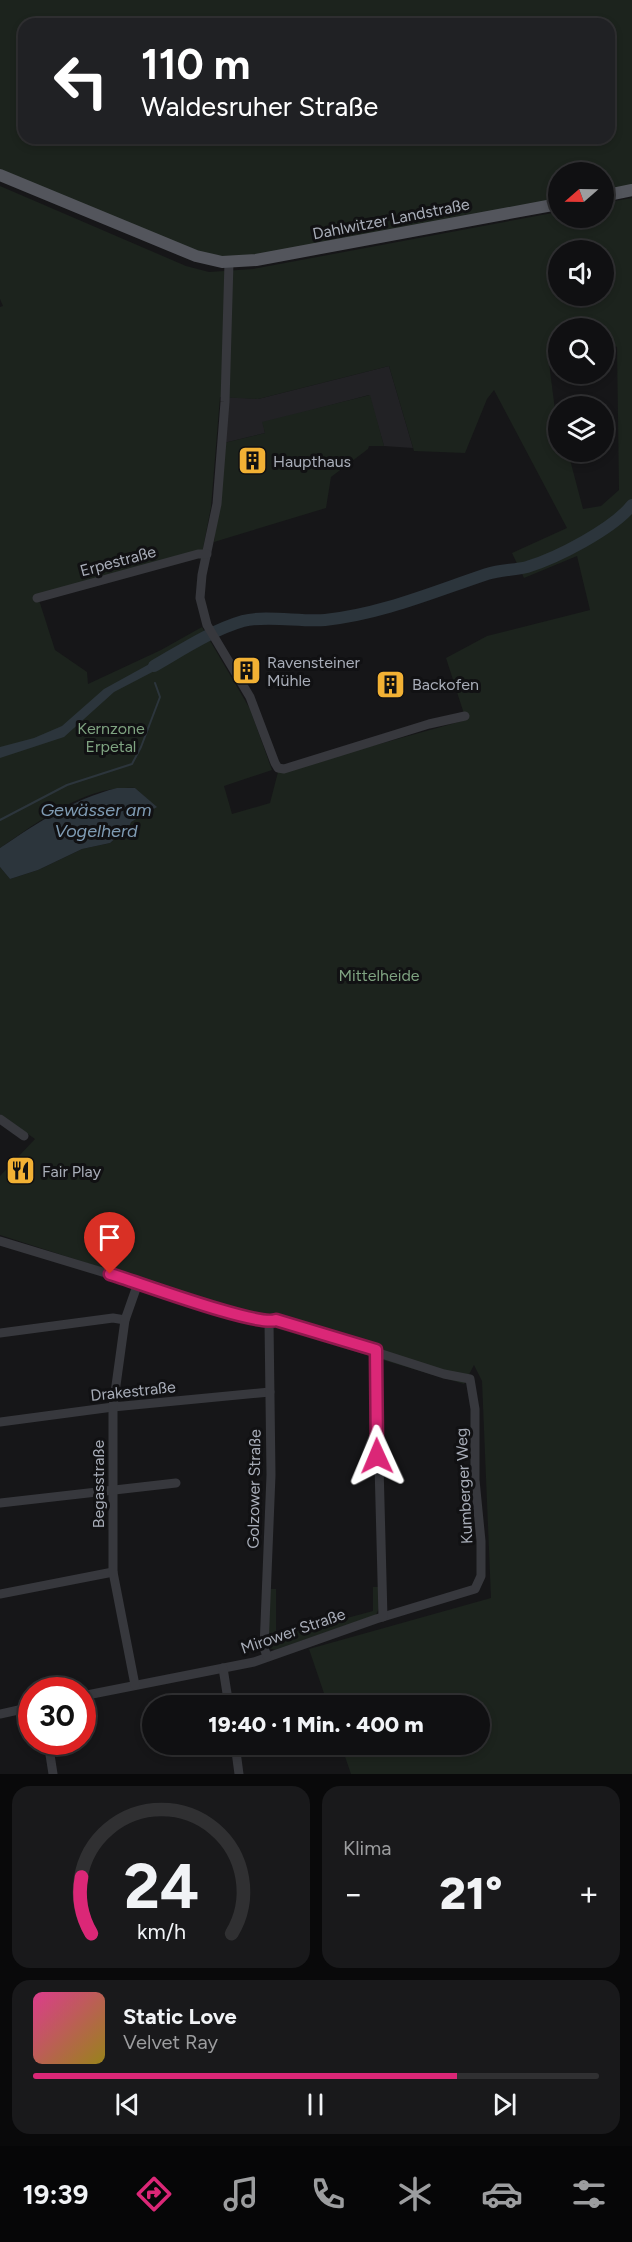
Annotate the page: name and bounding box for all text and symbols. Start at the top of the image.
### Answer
text: 110 m [141,39,250,90]
icon: left [42,42,120,120]
text: Waldesruher Straße [141,90,378,123]
north arrow [548,162,614,228]
map controls [548,162,614,462]
street label: Dahlwitzer Landstraße [311,194,471,244]
button: sound [548,240,614,306]
button: search [548,318,614,384]
button: layers [548,396,614,462]
building icon: Haupthaus [236,445,268,477]
place label: Haupthaus [273,452,351,471]
street label: Erpestraße [78,542,158,580]
place label: Ravensteiner Mühle [267,653,360,690]
building icon: Ravensteiner Mühle [230,655,262,687]
building icon: Backofen [375,668,407,700]
place label: Backofen [412,675,479,694]
park label: Kernzone Erpetal [77,719,145,756]
water label: Gewässer am Vogelherd [40,799,152,842]
park label: Mittelheide [338,966,420,985]
restaurant icon: Fair Play [5,1155,37,1187]
place label: Fair Play [42,1162,102,1181]
pin [84,1212,135,1274]
icon: arrive [93,1221,126,1254]
street label: Drakestraße [89,1377,177,1405]
position arrow [345,1424,409,1488]
street label: Kumberger Weg [451,1428,477,1544]
street label: Golzower Straße [243,1429,265,1549]
street label: Begasstraße [89,1440,108,1528]
street label: Mirower Straße [238,1604,348,1658]
speed limit sign: 30 [18,1677,96,1755]
text: 19:40 · 1 Min. · 400 m [208,1711,424,1738]
text: Klima [343,1836,391,1860]
text: 24 [123,1849,199,1924]
text: 21° [440,1866,502,1920]
text: − [343,1874,364,1913]
text: + [578,1874,599,1913]
text: km/h [137,1919,185,1944]
text: Static Love [123,2003,237,2030]
text: Velvet Ray [123,2030,218,2054]
icon: previous [111,2088,144,2121]
icon: pause [299,2088,332,2121]
icon: next [488,2088,521,2121]
icon: directions [133,2173,175,2215]
icon: music [220,2173,262,2215]
icon: phone [307,2173,349,2215]
icon: climate [394,2173,436,2215]
icon: car [481,2173,523,2215]
icon: filters [568,2173,610,2215]
text: 19:39 [22,2178,88,2211]

